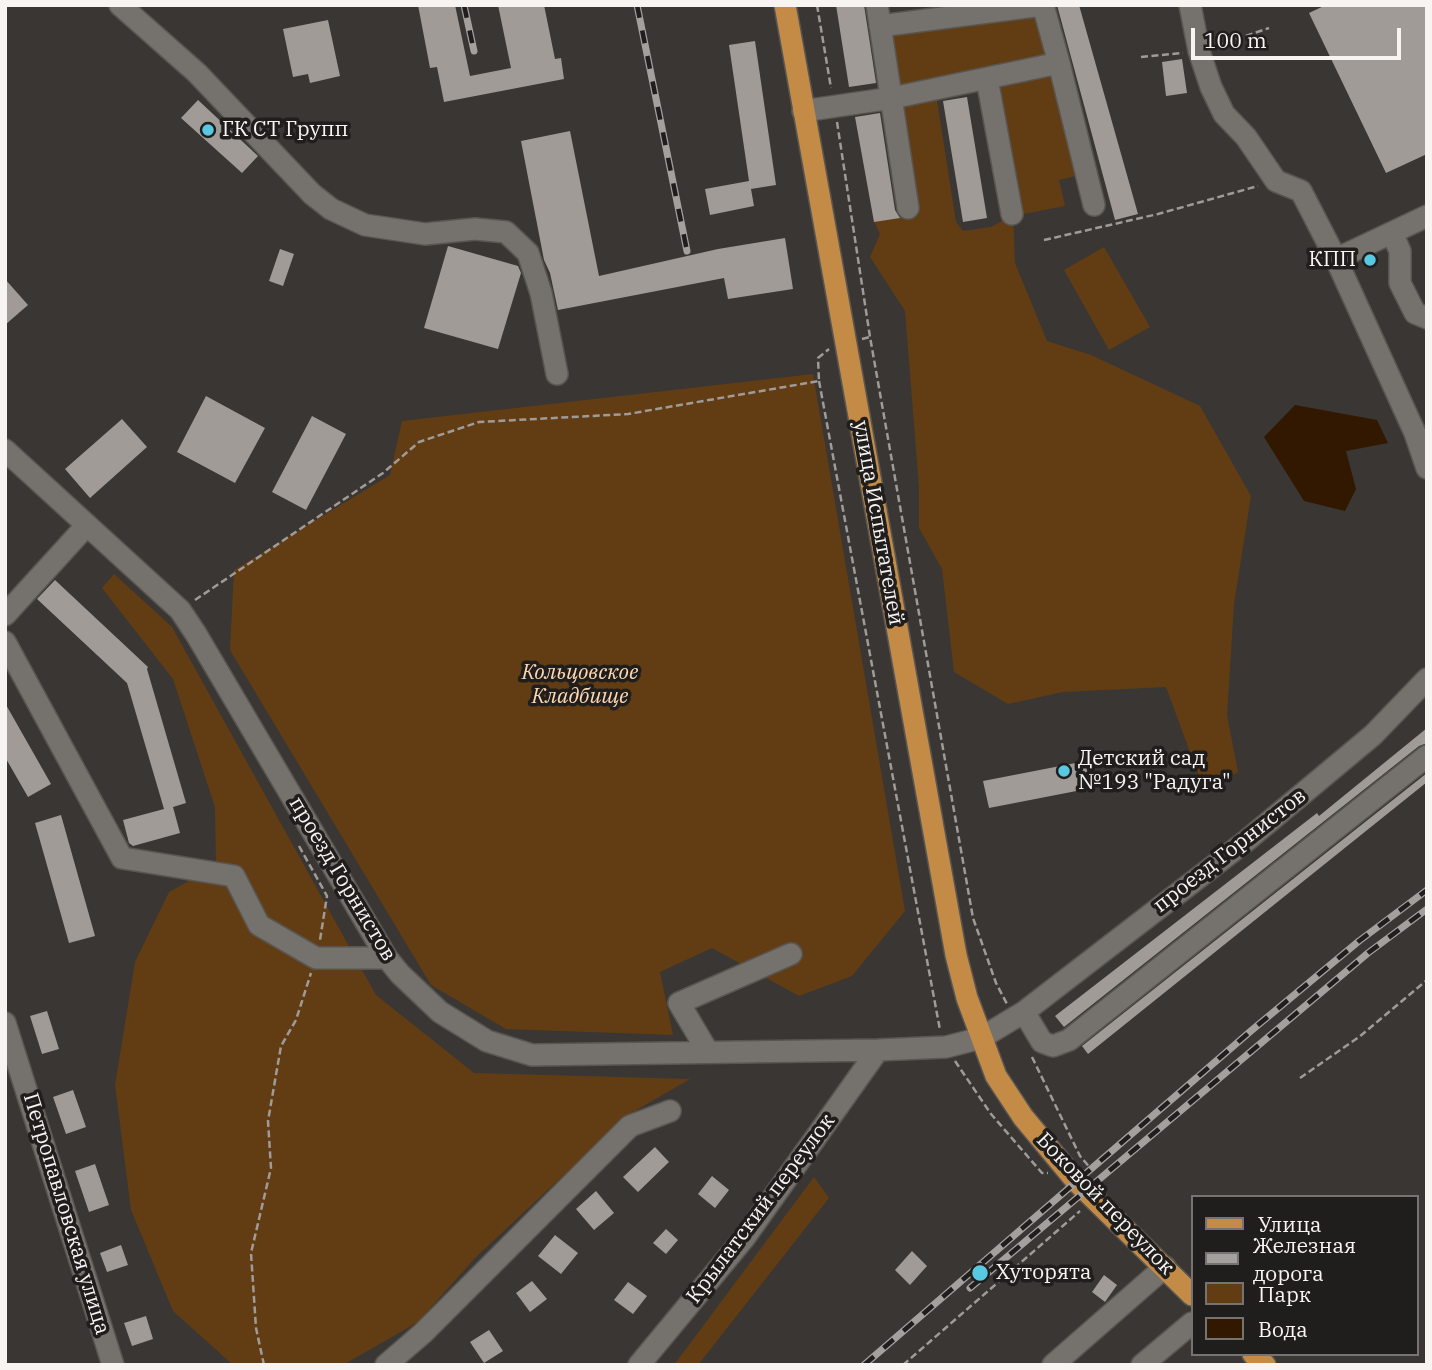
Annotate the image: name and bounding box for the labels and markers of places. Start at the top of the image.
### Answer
place label: ГК СТ Групп [222,117,348,143]
marker: ГК СТ Групп [200,122,216,138]
place label: КПП [1309,247,1356,273]
marker: КПП [1362,252,1378,268]
place label: Детский сад №193 "Радуга" [1078,746,1231,796]
marker: Детский сад №193 "Радуга" [1056,763,1072,779]
place label: Хуторята [996,1260,1091,1286]
marker: Хуторята [970,1263,990,1283]

